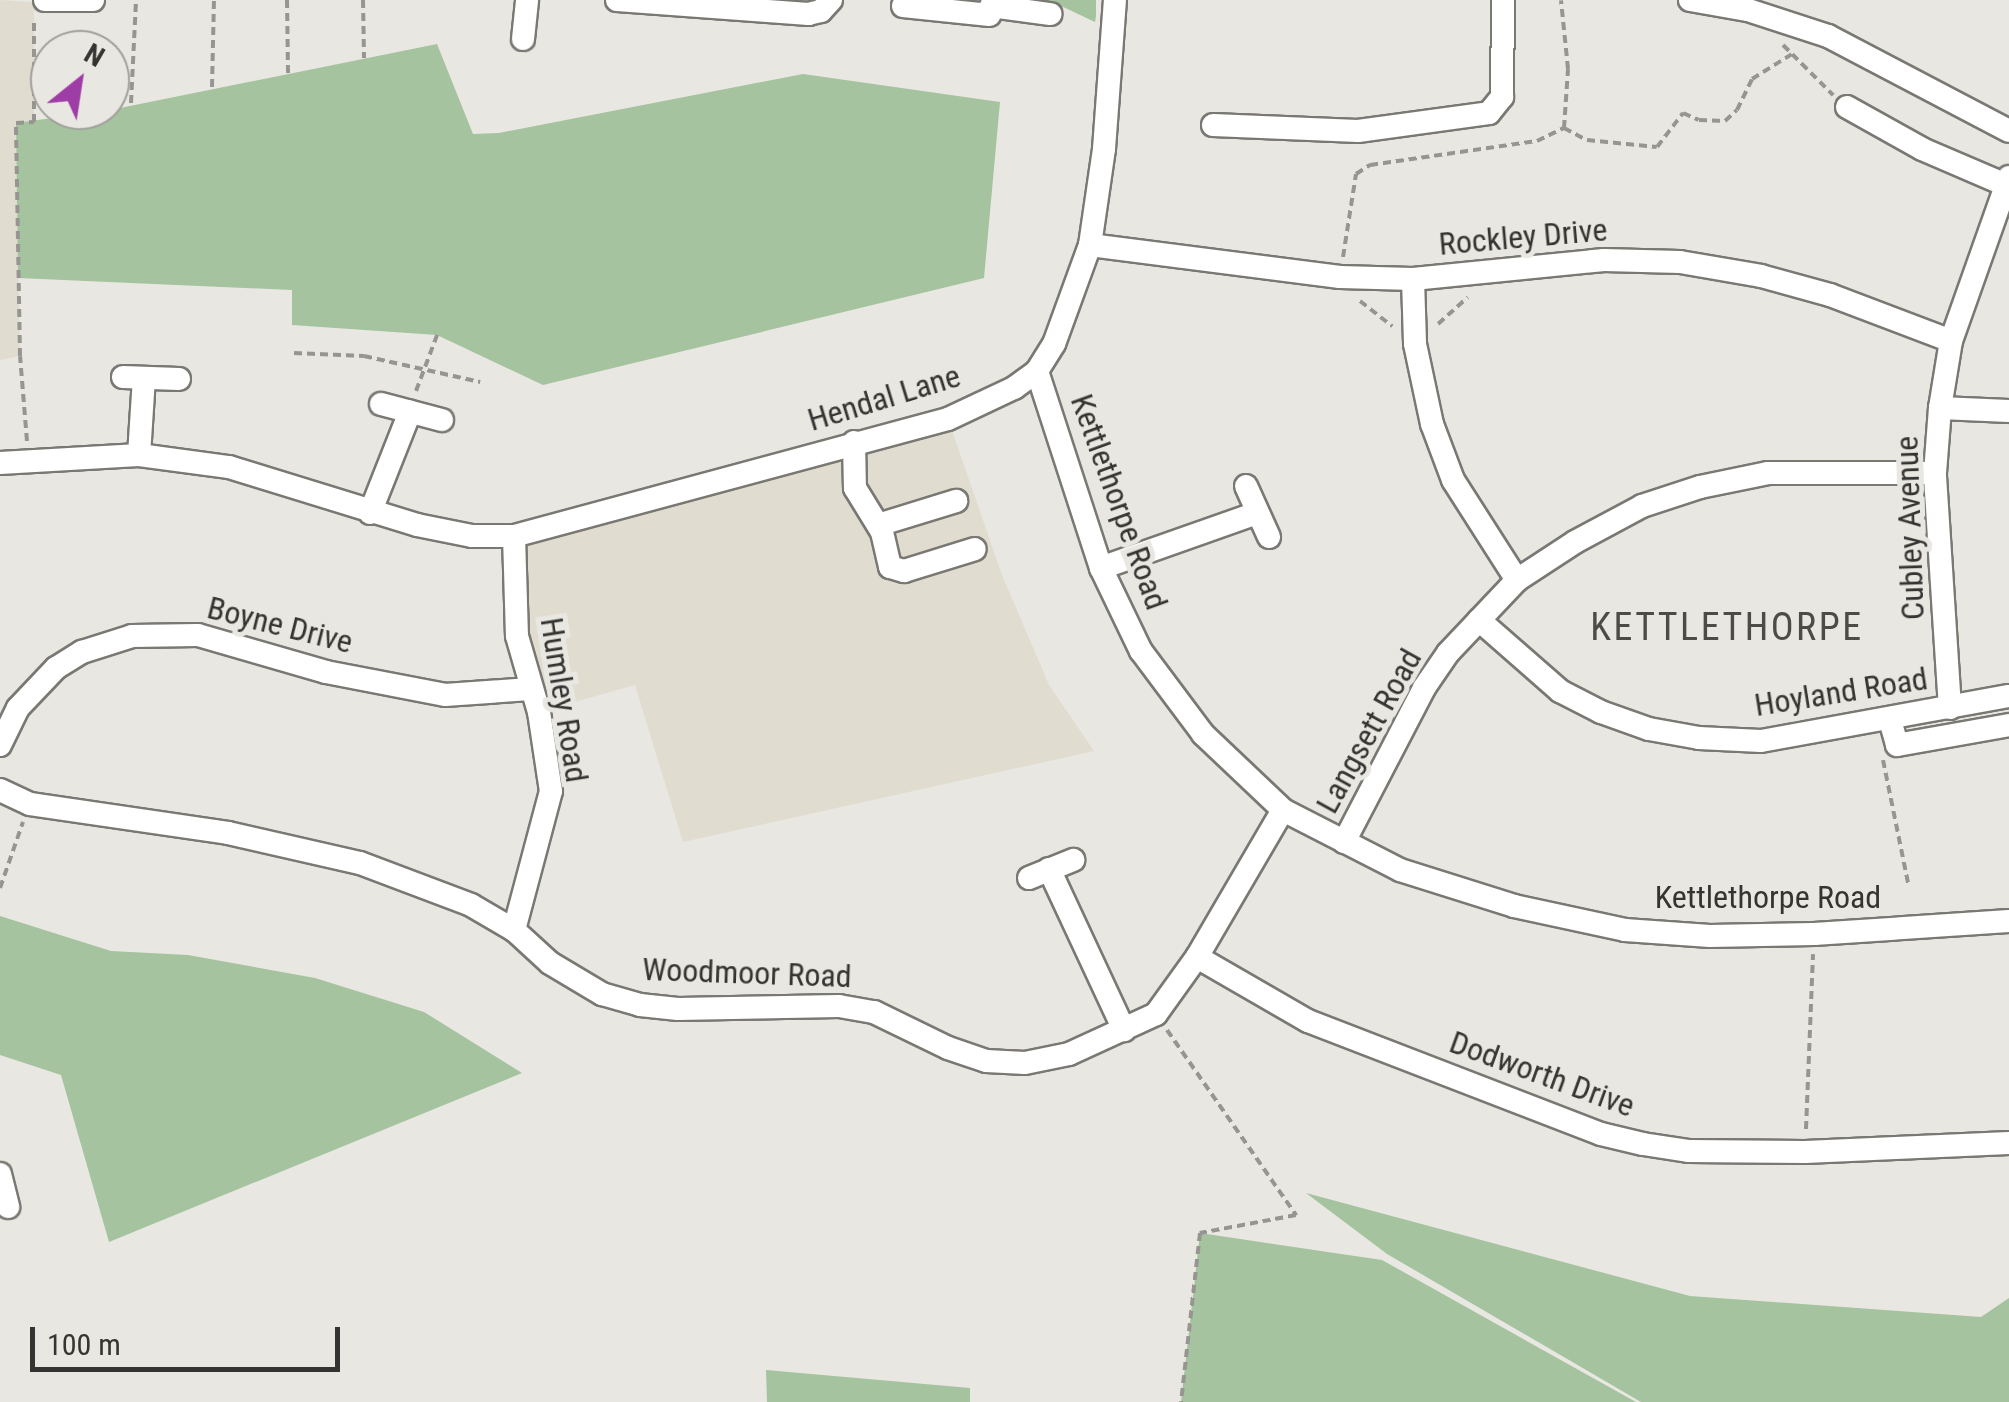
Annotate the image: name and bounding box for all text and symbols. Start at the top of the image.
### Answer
north arrow [30,30,130,130]
text: N [79,37,110,74]
street label: Rockley Drive [1437,211,1609,263]
street label: Hendal Lane [803,357,965,439]
street label: Kettlethorpe Road [1062,389,1176,615]
street label: Cubley Avenue [1888,435,1932,621]
street label: Boyne Drive [203,588,357,662]
district label: KETTLETHORPE [1590,605,1864,651]
street label: Humley Road [532,615,596,785]
street label: Langsett Road [1308,642,1430,820]
street label: Hoyland Road [1752,659,1930,725]
street label: Kettlethorpe Road [1655,878,1881,916]
street label: Woodmoor Road [642,950,852,996]
street label: Dodworth Drive [1444,1023,1640,1125]
scale bar [35,1307,345,1369]
text: 100 m [47,1327,121,1362]

